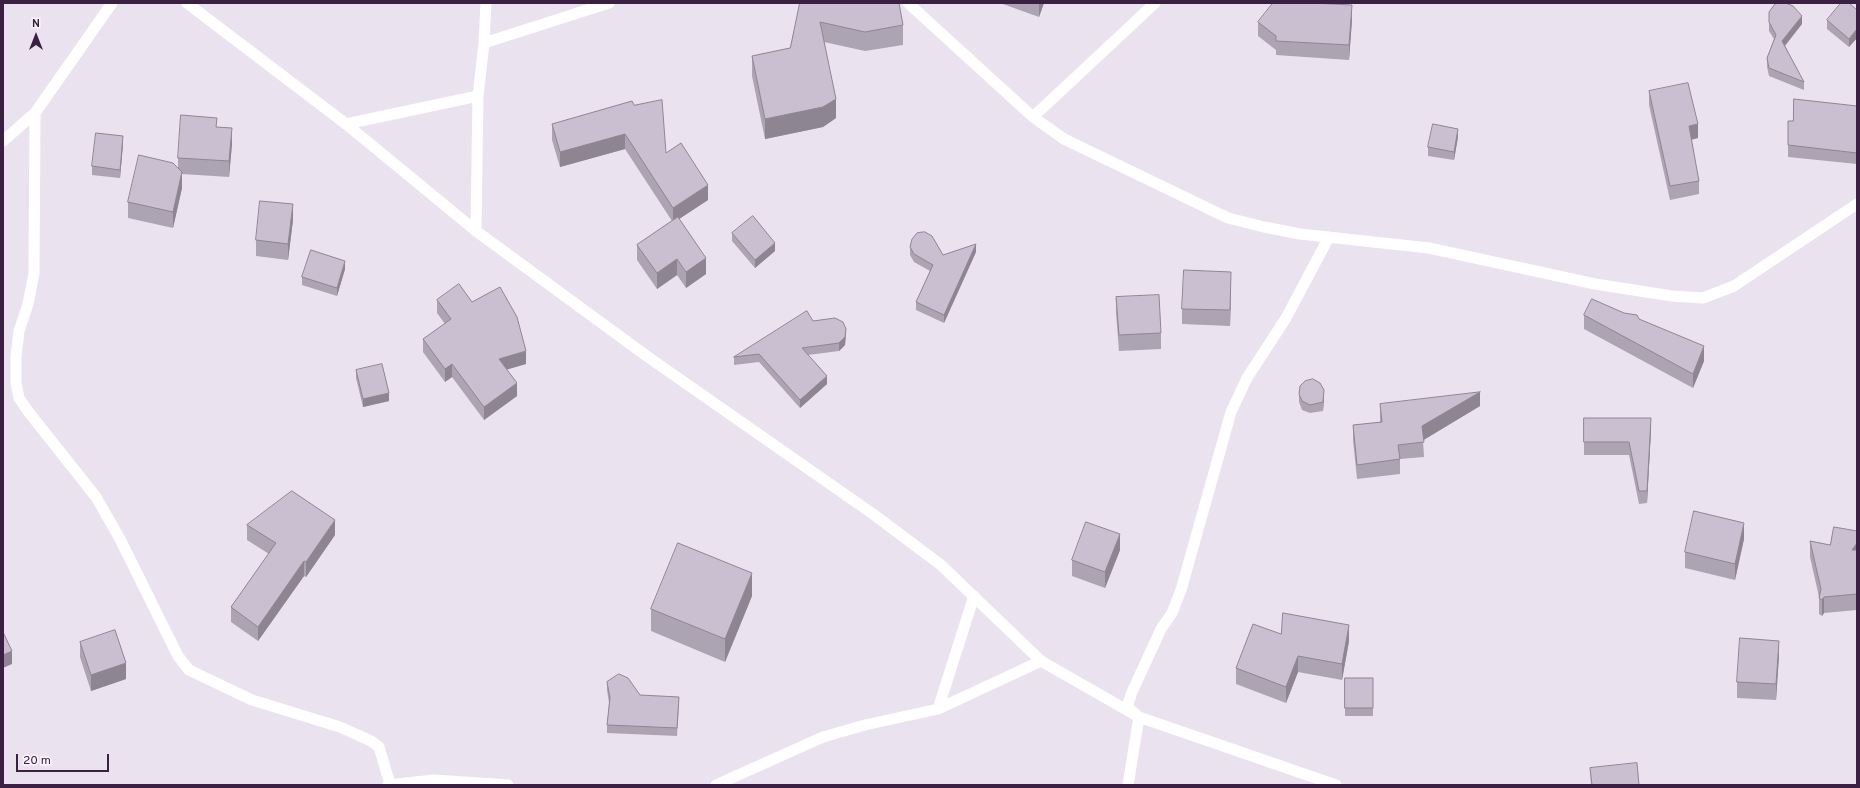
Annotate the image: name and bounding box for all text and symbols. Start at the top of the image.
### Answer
north arrow [16,16,56,56]
text: N [32,17,40,31]
scale bar [18,746,111,772]
text: 20 m [23,753,51,769]

